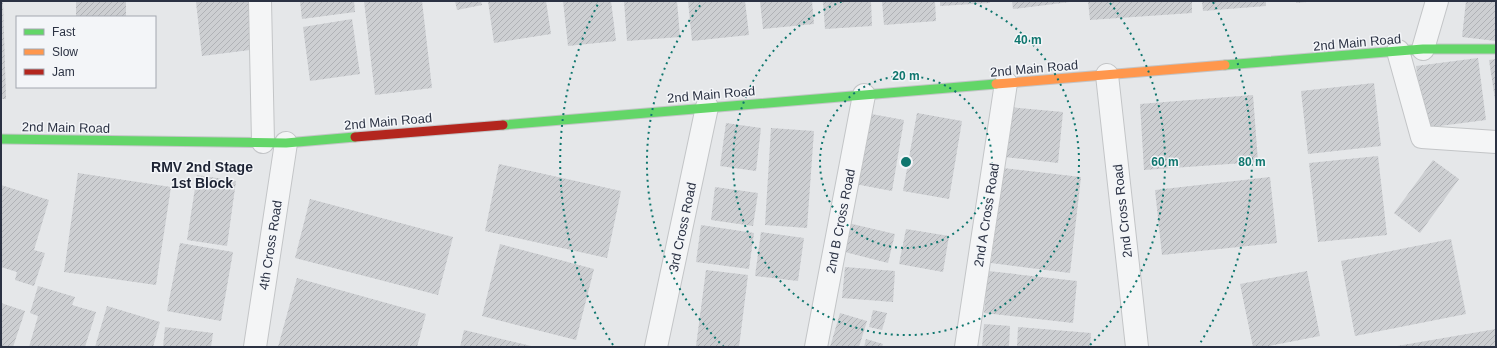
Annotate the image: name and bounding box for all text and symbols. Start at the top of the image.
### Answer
legend [16,16,156,88]
text: Fast [52,25,76,39]
street label: 2nd Main Road [1312,31,1402,54]
text: 40 m [1014,33,1042,47]
text: Slow [52,45,78,59]
street label: 2nd Main Road [989,57,1079,80]
text: Jam [52,65,75,79]
text: 20 m [892,69,920,83]
street label: 2nd Main Road [666,83,756,106]
street label: 2nd Main Road [343,110,433,133]
street label: 2nd Main Road [22,119,110,136]
centre of rings [899,155,913,169]
text: 60 m [1151,155,1179,169]
text: 80 m [1238,155,1266,169]
district label: RMV 2nd Stage 1st Block [151,159,253,191]
street label: 2nd A Cross Road [971,162,1002,268]
street label: 2nd Cross Road [1110,163,1135,258]
street label: 2nd B Cross Road [823,168,858,275]
street label: 3rd Cross Road [666,181,699,273]
street label: 4th Cross Road [256,199,285,291]

